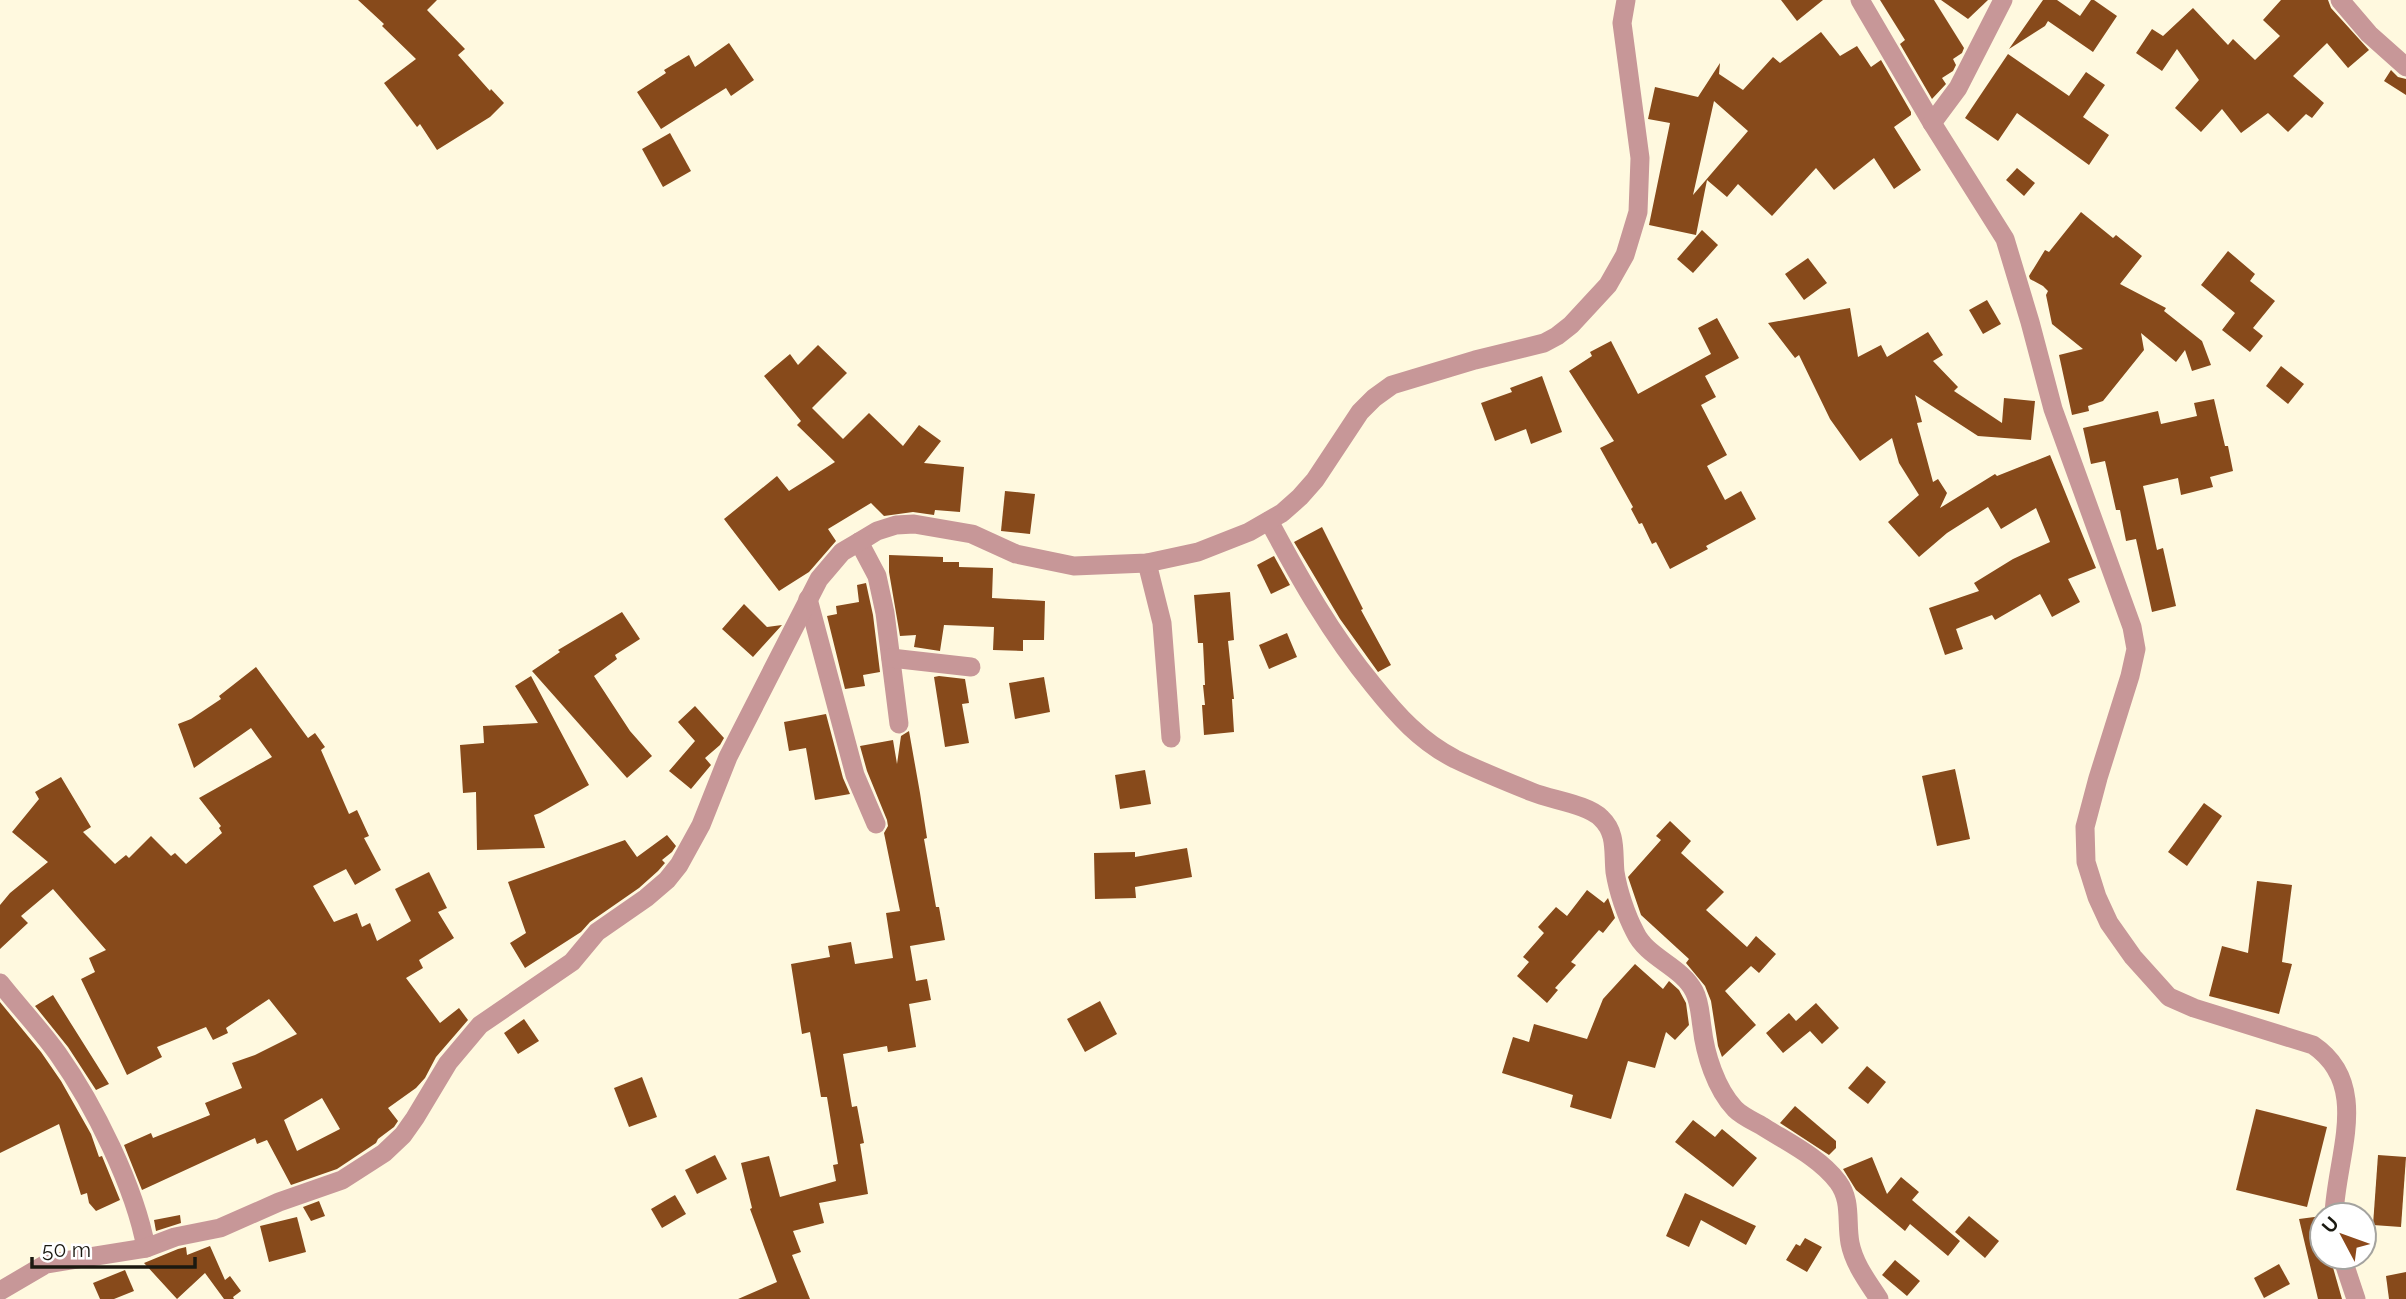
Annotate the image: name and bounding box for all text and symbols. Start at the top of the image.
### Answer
north arrow [2308,1201,2378,1271]
text: U [2317,1212,2343,1237]
scale bar [32,1226,194,1270]
text: 50 m [42,1237,91,1262]

